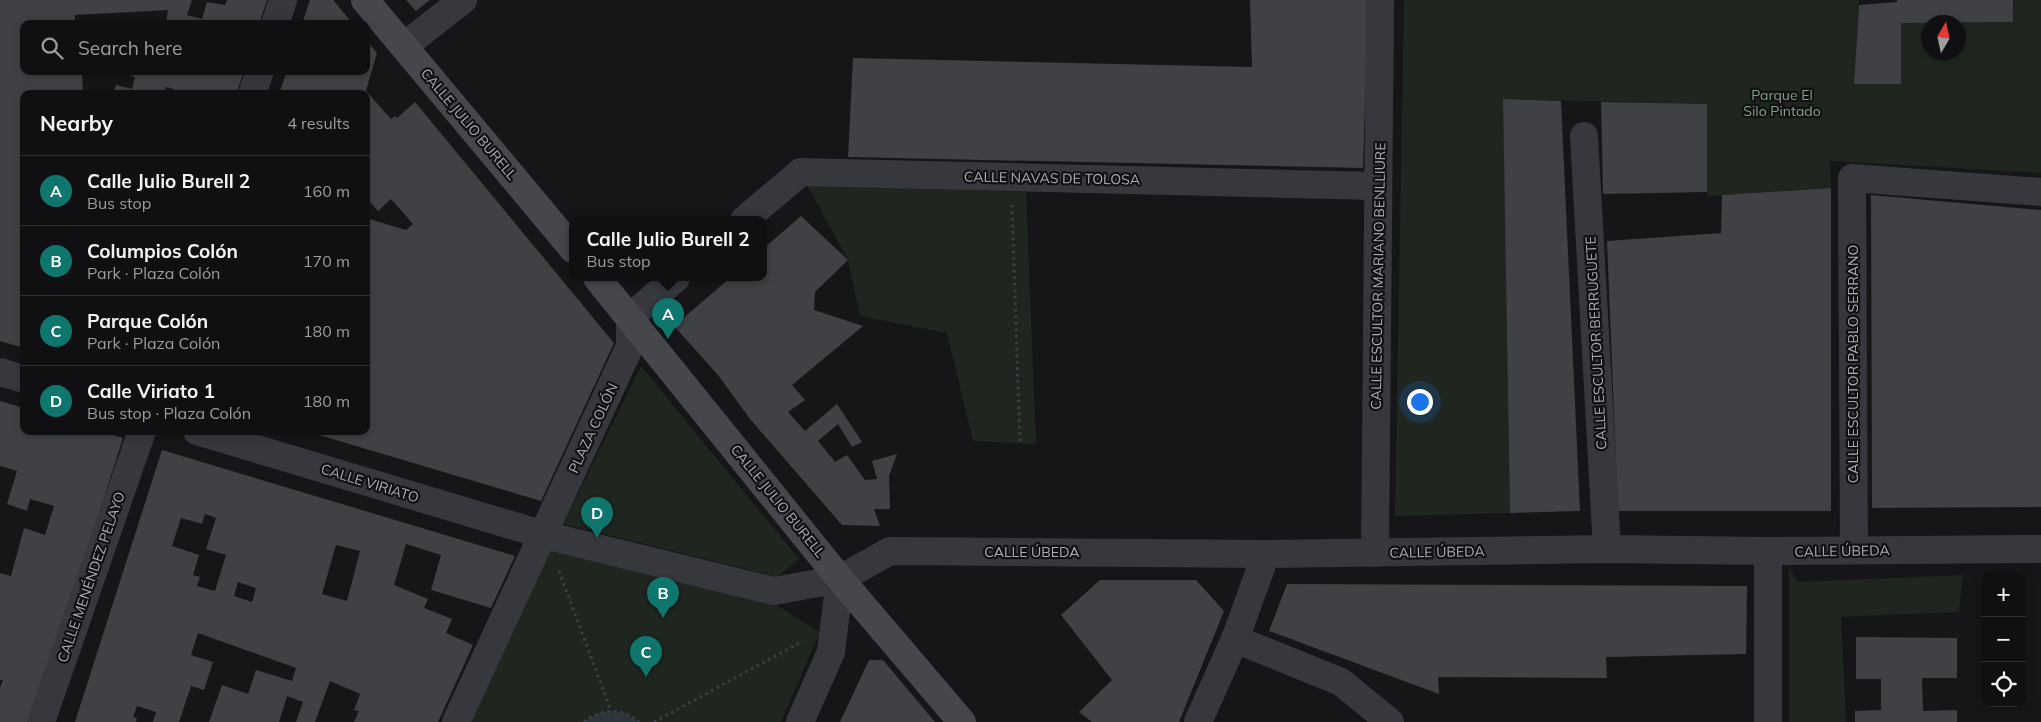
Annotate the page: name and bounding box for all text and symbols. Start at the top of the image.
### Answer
north arrow [1921,15,1966,60]
search box [20,20,370,75]
icon: search [38,34,66,62]
text: Search here [78,36,182,60]
street label: CALLE JULIO BURELL [417,65,521,184]
park label: Parque El Silo Pintado [1743,86,1821,120]
text: Nearby [40,110,113,136]
text: 4 results [287,113,350,133]
street label: CALLE ESCULTOR MARIANO BENLLIURE [1367,142,1389,410]
street label: CALLE NAVAS DE TOLOSA [964,167,1141,189]
text: Calle Julio Burell 2 [87,169,250,193]
text: A [50,181,62,201]
text: 160 m [303,181,350,201]
text: Bus stop [87,193,151,213]
popup [569,216,767,281]
text: Calle Julio Burell 2 [586,227,750,251]
street label: CALLE ESCULTOR BERRUGUETE [1581,236,1611,450]
text: Columpios Colón [87,239,238,263]
street label: CALLE ESCULTOR PABLO SERRANO [1844,245,1862,483]
text: B [50,251,62,271]
text: 170 m [303,251,350,271]
text: Bus stop [586,251,651,271]
text: Park · Plaza Colón [87,263,220,283]
pin: A [652,298,684,339]
text: Parque Colón [87,309,208,333]
text: C [51,321,61,341]
text: 180 m [303,321,350,341]
text: Park · Plaza Colón [87,333,220,353]
text: Calle Viriato 1 [87,379,215,403]
street label: PLAZA COLÓN [564,380,622,476]
your location [1407,389,1433,415]
text: D [50,391,62,411]
text: 180 m [303,391,350,411]
text: Bus stop · Plaza Colón [87,403,251,423]
street label: CALLE JULIO BURELL [727,441,829,561]
street label: CALLE VIRIATO [319,460,421,506]
street label: CALLE MENÉNDEZ PELAYO [53,489,129,665]
pin: D [581,497,613,538]
street label: CALLE ÚBEDA [1794,541,1891,561]
street label: CALLE ÚBEDA [1389,542,1486,562]
street label: CALLE ÚBEDA [984,543,1080,561]
map controls [1981,572,2026,707]
button: + [1981,572,2026,617]
pin: B [647,577,679,618]
button: − [1981,617,2026,662]
pin: C [630,636,662,677]
button: locate [1981,662,2026,707]

